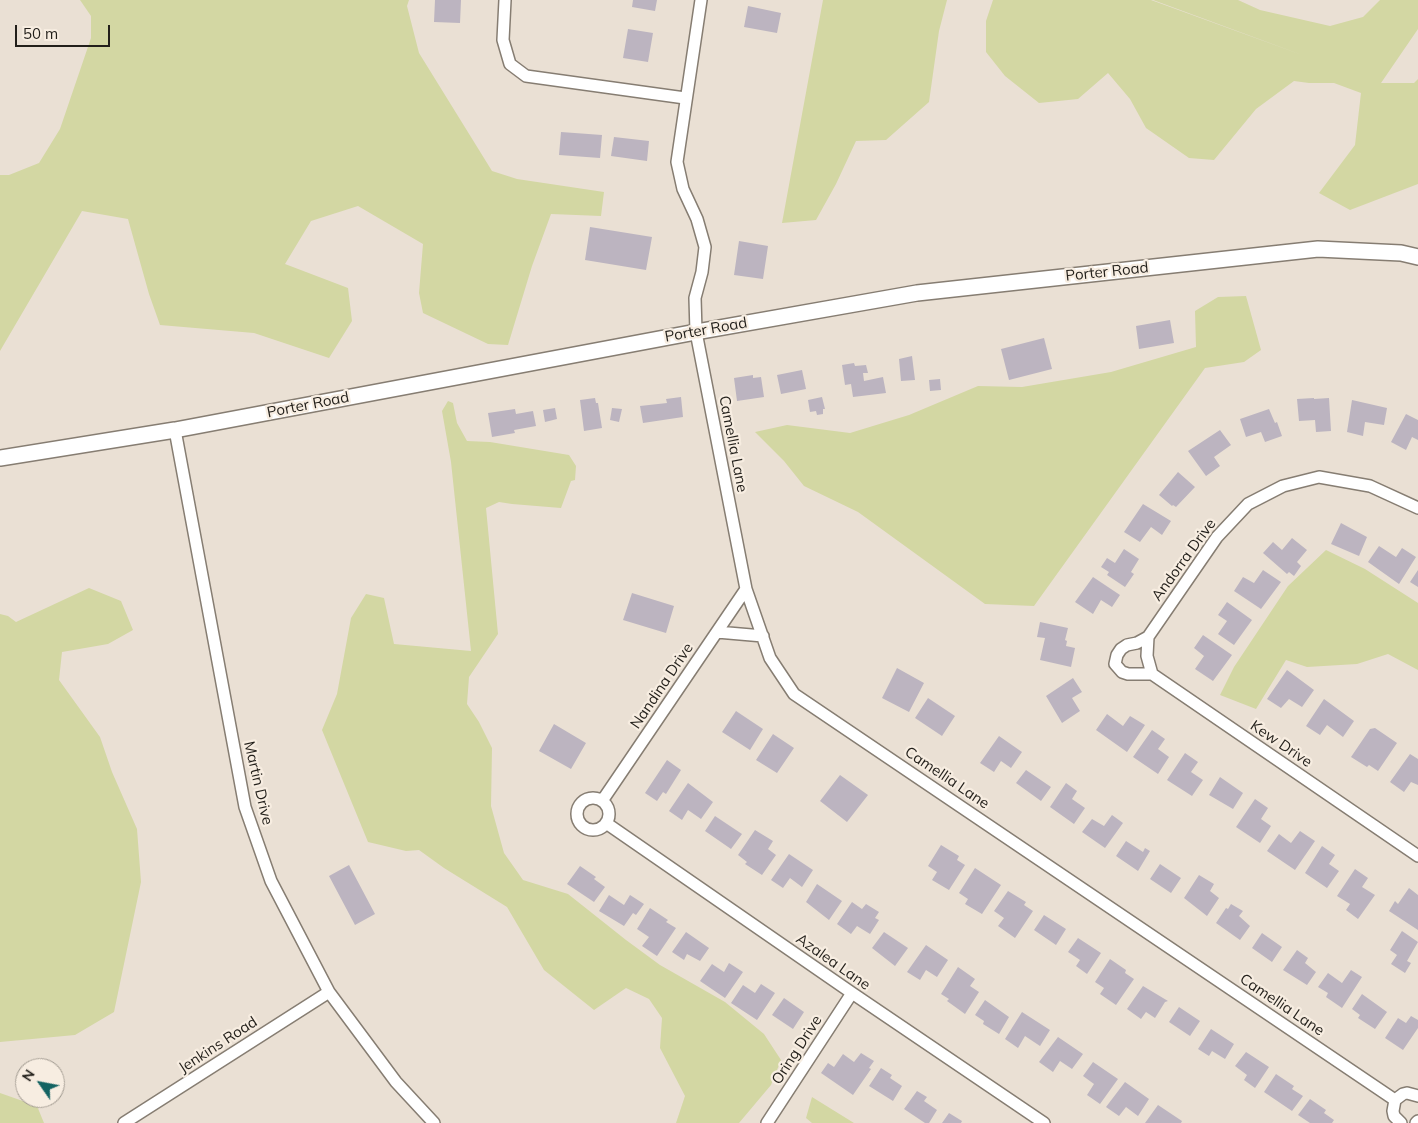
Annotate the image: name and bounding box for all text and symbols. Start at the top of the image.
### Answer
scale bar [18,15,112,47]
text: 50 m [23,24,58,43]
street label: Porter Road [1065,259,1149,285]
street label: Porter Road [663,314,749,346]
street label: Porter Road [265,388,351,422]
street label: Camellia Lane [715,394,751,494]
street label: Andorra Drive [1148,515,1220,605]
street label: Nandina Drive [627,640,697,732]
street label: Kew Drive [1247,717,1315,771]
street label: Martin Drive [240,739,276,827]
street label: Camellia Lane [901,743,993,813]
street label: Azalea Lane [792,930,874,994]
street label: Camellia Lane [1236,970,1328,1040]
street label: Oring Drive [768,1012,826,1088]
street label: Jenkins Road [175,1013,261,1077]
north arrow [15,1058,65,1108]
text: N [18,1066,39,1085]

